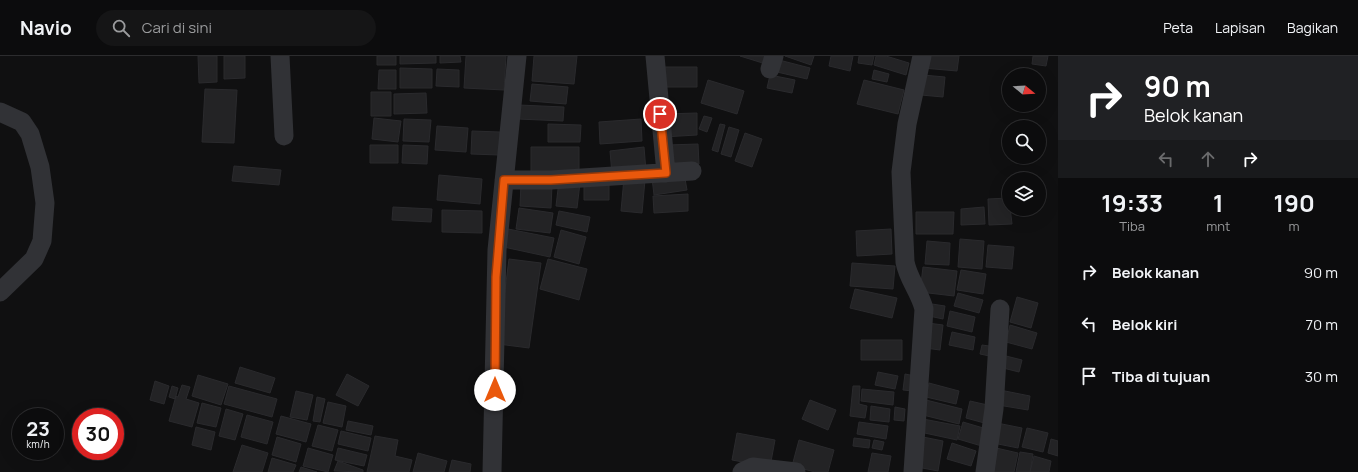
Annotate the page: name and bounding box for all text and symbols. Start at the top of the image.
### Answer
search box [96,10,376,46]
text: Navio [20,15,72,41]
icon: search [110,17,132,39]
text: Cari di sini [142,17,212,38]
text: Peta [1163,18,1193,37]
text: Lapisan [1215,18,1265,37]
text: Bagikan [1287,18,1338,37]
text: 90 m [1144,67,1211,105]
north arrow [1002,68,1046,112]
map controls [1002,68,1046,216]
icon: right [1078,72,1130,124]
pin [643,97,677,131]
icon: arrive [649,103,671,125]
text: Belok kanan [1144,103,1243,127]
button: search [1002,120,1046,164]
icon: left [1155,148,1177,170]
icon: ahead [1197,148,1219,170]
icon: right [1239,148,1261,170]
button: layers [1002,172,1046,216]
text: 19:33 [1101,186,1163,219]
text: 1 [1213,186,1223,219]
text: 190 [1273,186,1315,219]
text: Tiba [1119,217,1145,235]
text: mnt [1206,217,1230,235]
text: m [1289,217,1300,235]
icon: right [1078,261,1100,283]
text: Belok kanan [1112,262,1199,283]
text: 90 m [1304,262,1338,283]
icon: left [1078,313,1100,335]
text: Belok kiri [1112,314,1178,335]
text: 70 m [1306,314,1338,335]
icon: arrive [1078,365,1100,387]
text: Tiba di tujuan [1112,366,1210,387]
text: 30 m [1305,366,1338,387]
position arrow [474,369,516,411]
speed limit sign: 30 [72,408,124,460]
text: 23 [26,415,50,442]
text: km/h [26,437,50,451]

